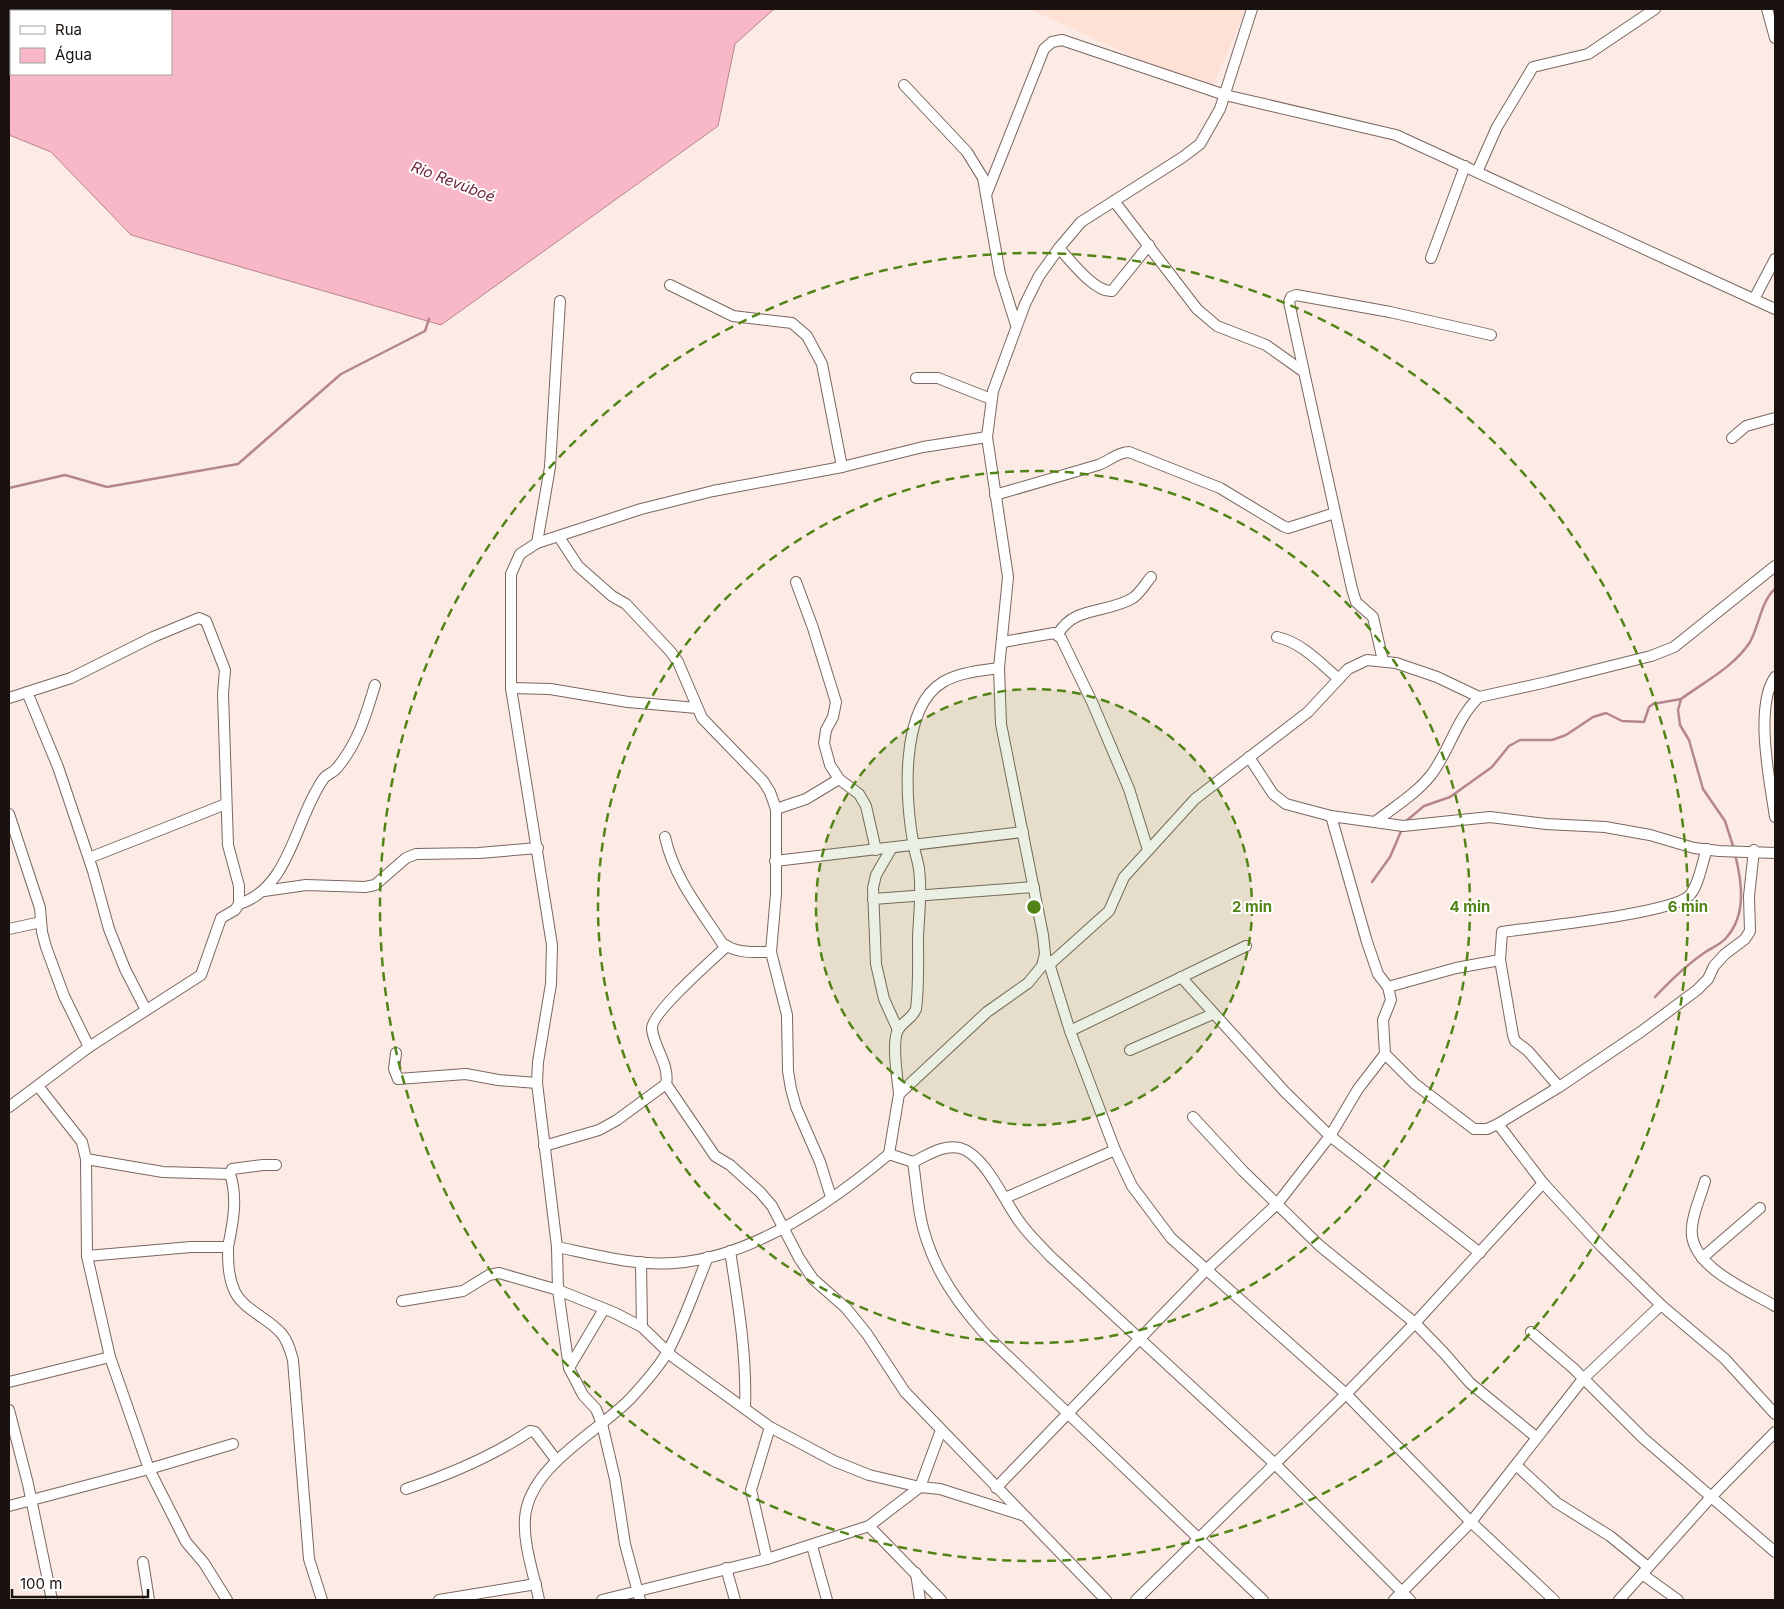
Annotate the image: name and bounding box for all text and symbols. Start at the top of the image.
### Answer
legend [10,10,172,75]
text: Rua [55,20,82,39]
text: Água [55,45,92,64]
water label: Rio Revúboé [408,157,498,206]
text: 2 min [1232,897,1272,916]
text: 4 min [1450,897,1490,916]
text: 6 min [1668,897,1708,916]
centre of rings [1025,898,1043,916]
scale bar [12,1566,149,1598]
text: 100 m [20,1574,62,1593]

